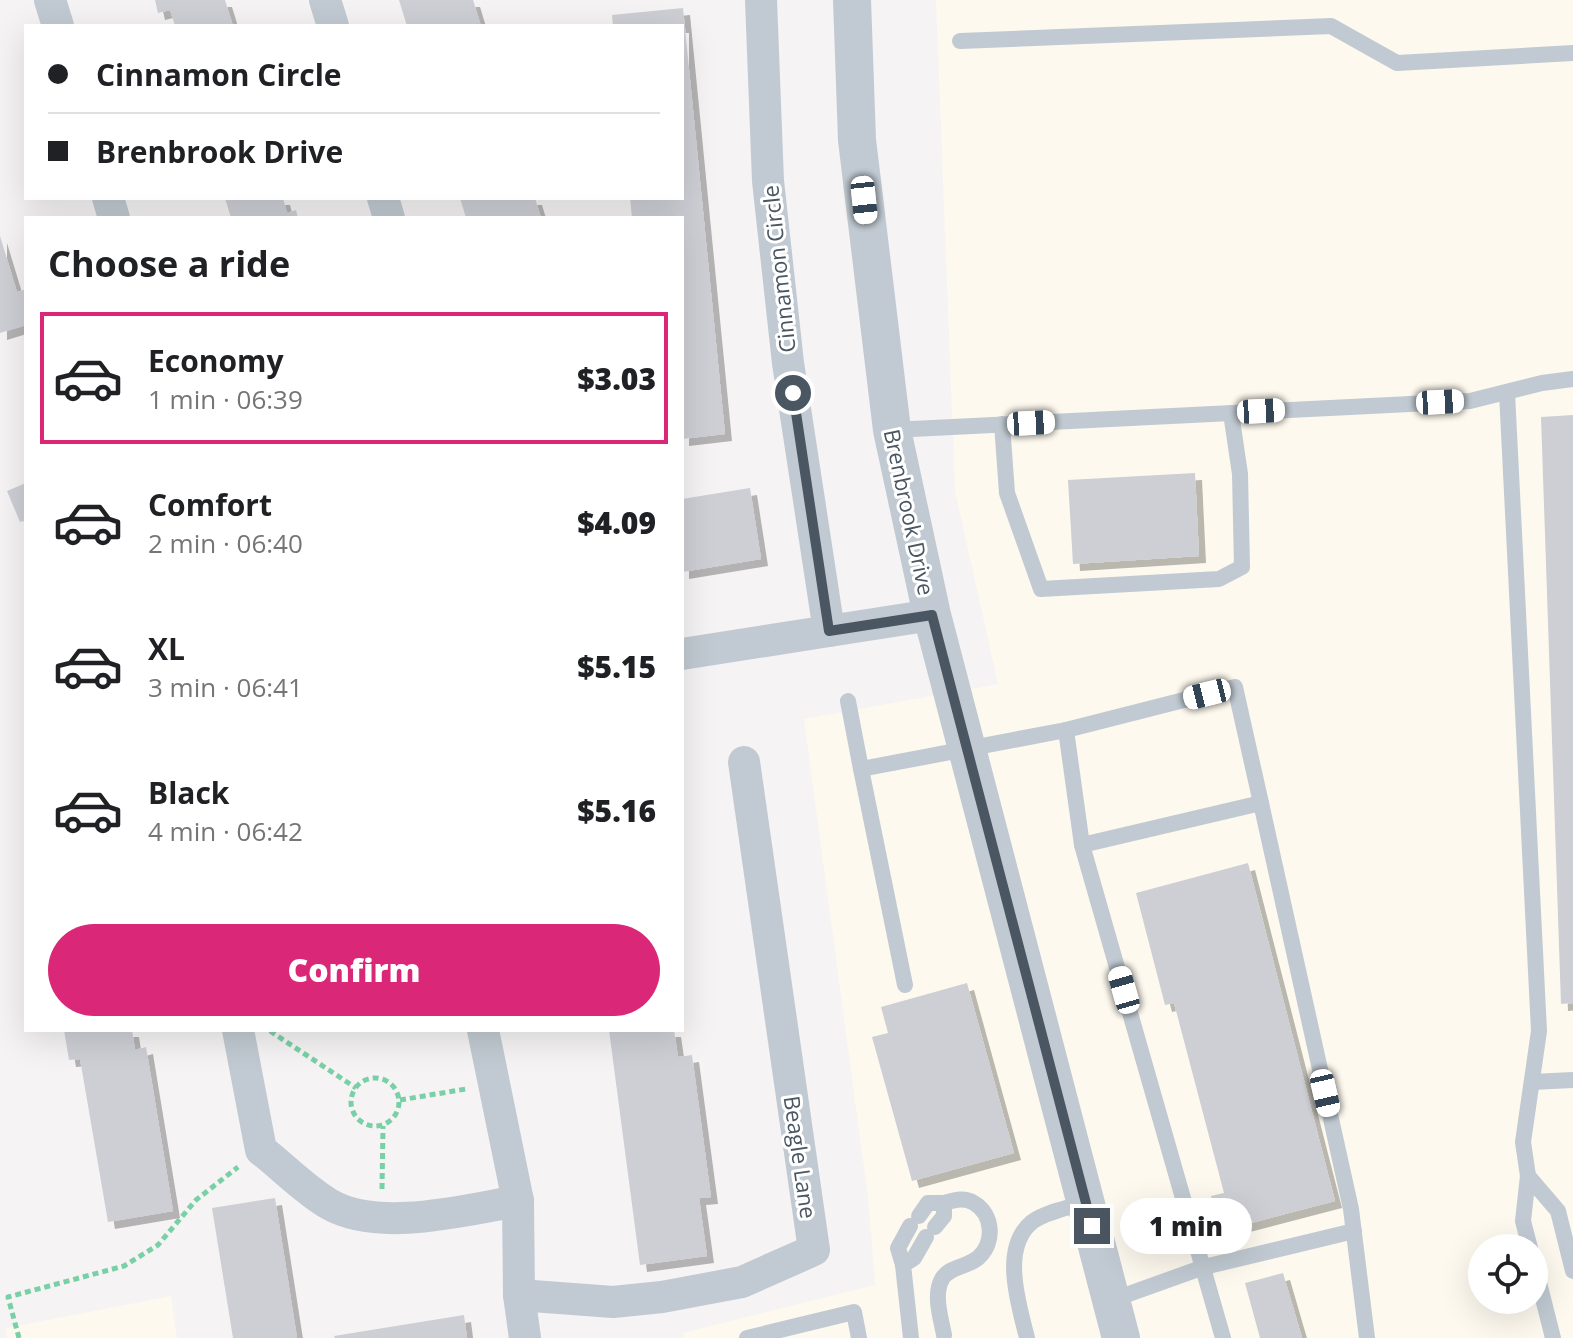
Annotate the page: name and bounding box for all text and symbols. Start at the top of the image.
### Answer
text: Cinnamon Circle [96,54,342,95]
text: Brenbrook Drive [96,131,343,172]
car [850,175,878,225]
street label: Cinnamon Circle [754,184,802,354]
text: Choose a ride [48,239,290,288]
text: Economy [148,340,284,381]
icon: car [52,342,124,414]
text: $3.03 [577,358,656,399]
route start [775,375,811,411]
text: 1 min · 06:39 [148,381,303,417]
car [1415,389,1465,415]
car [1236,398,1286,424]
car [1006,410,1056,436]
street label: Brenbrook Drive [878,426,942,598]
text: Comfort [148,484,272,525]
icon: car [52,486,124,558]
text: $4.09 [577,502,656,543]
text: 2 min · 06:40 [148,525,303,561]
text: XL [148,628,185,669]
icon: car [52,630,124,702]
text: $5.15 [577,646,656,687]
text: 3 min · 06:41 [148,669,303,705]
car [1181,677,1233,711]
text: Black [148,772,229,813]
icon: car [52,774,124,846]
text: $5.16 [577,790,656,831]
text: 4 min · 06:42 [148,813,303,849]
button: Confirm [48,924,660,1016]
car [1106,964,1142,1016]
car [1308,1067,1342,1119]
street label: Beagle Lane [778,1094,824,1220]
callout: 1 min [1120,1198,1252,1254]
route end [1074,1208,1110,1244]
text: 1 min [1149,1208,1223,1244]
map controls [1468,1234,1548,1314]
button: locate [1468,1234,1548,1314]

